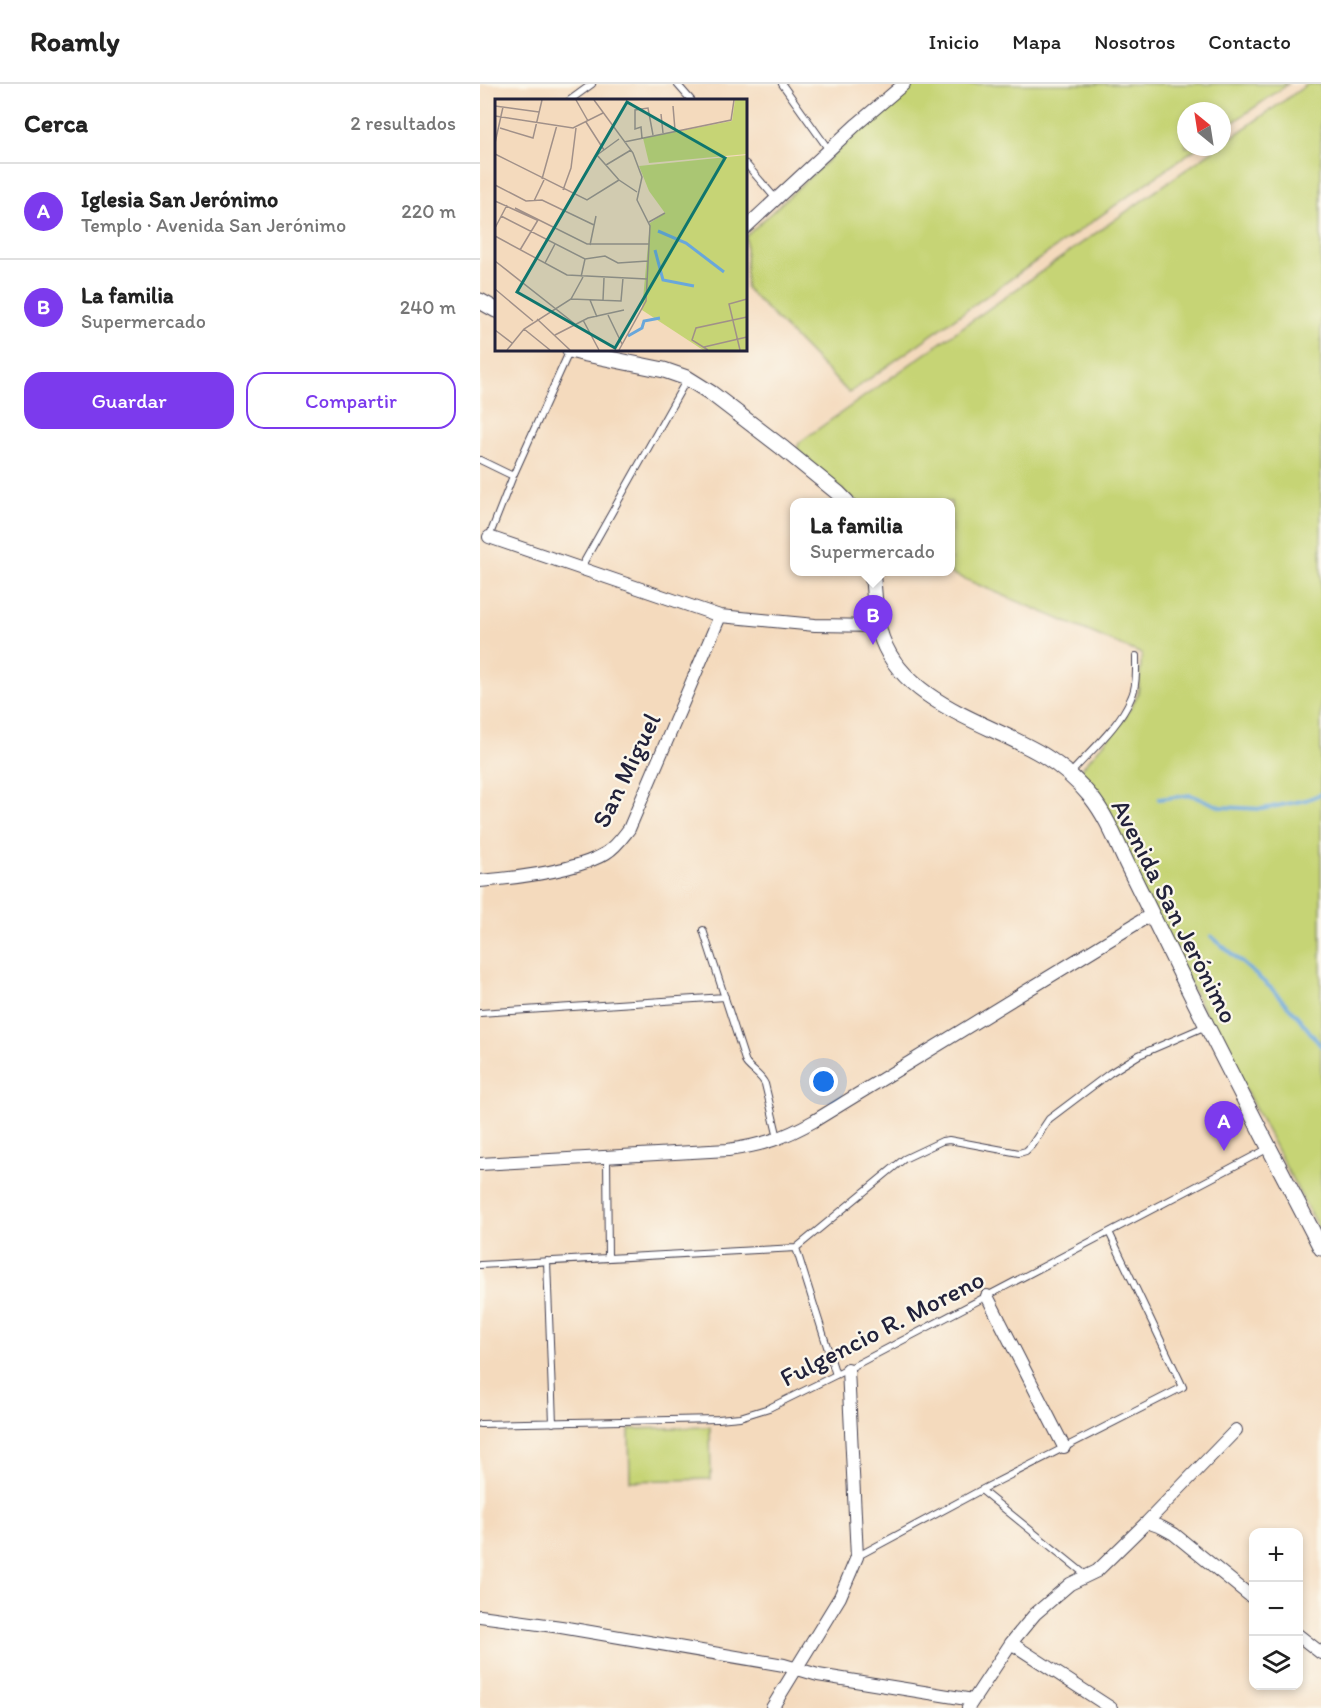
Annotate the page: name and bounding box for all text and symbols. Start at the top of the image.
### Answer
text: Roamly [30,24,120,58]
text: Inicio [929,29,979,54]
text: Mapa [1012,29,1061,54]
text: Nosotros [1094,29,1175,54]
text: Contacto [1208,29,1291,54]
inset map [495,99,747,351]
north arrow [1177,102,1231,156]
text: Cerca [24,107,88,139]
text: 2 resultados [350,111,456,135]
text: Iglesia San Jerónimo [81,186,278,213]
text: A [37,199,50,223]
text: 220 m [401,199,456,223]
text: Templo · Avenida San Jerónimo [81,213,346,237]
text: La familia [81,282,174,309]
text: B [37,295,50,319]
text: 240 m [400,295,456,319]
text: Supermercado [81,309,206,333]
button: Guardar [24,372,234,429]
button: Compartir [246,372,456,429]
popup [790,498,955,576]
text: La familia [810,512,903,539]
text: Supermercado [810,539,935,563]
pin: B [854,596,892,645]
street label: San Miguel [584,707,668,833]
street label: Avenida San Jerónimo [1105,794,1245,1028]
your location [809,1067,838,1096]
pin: A [1204,1102,1244,1151]
street label: Fulgencio R. Moreno [774,1263,990,1393]
map controls [1249,1528,1303,1690]
button: + [1249,1528,1303,1582]
button: − [1249,1582,1303,1636]
button: layers [1249,1636,1303,1690]

